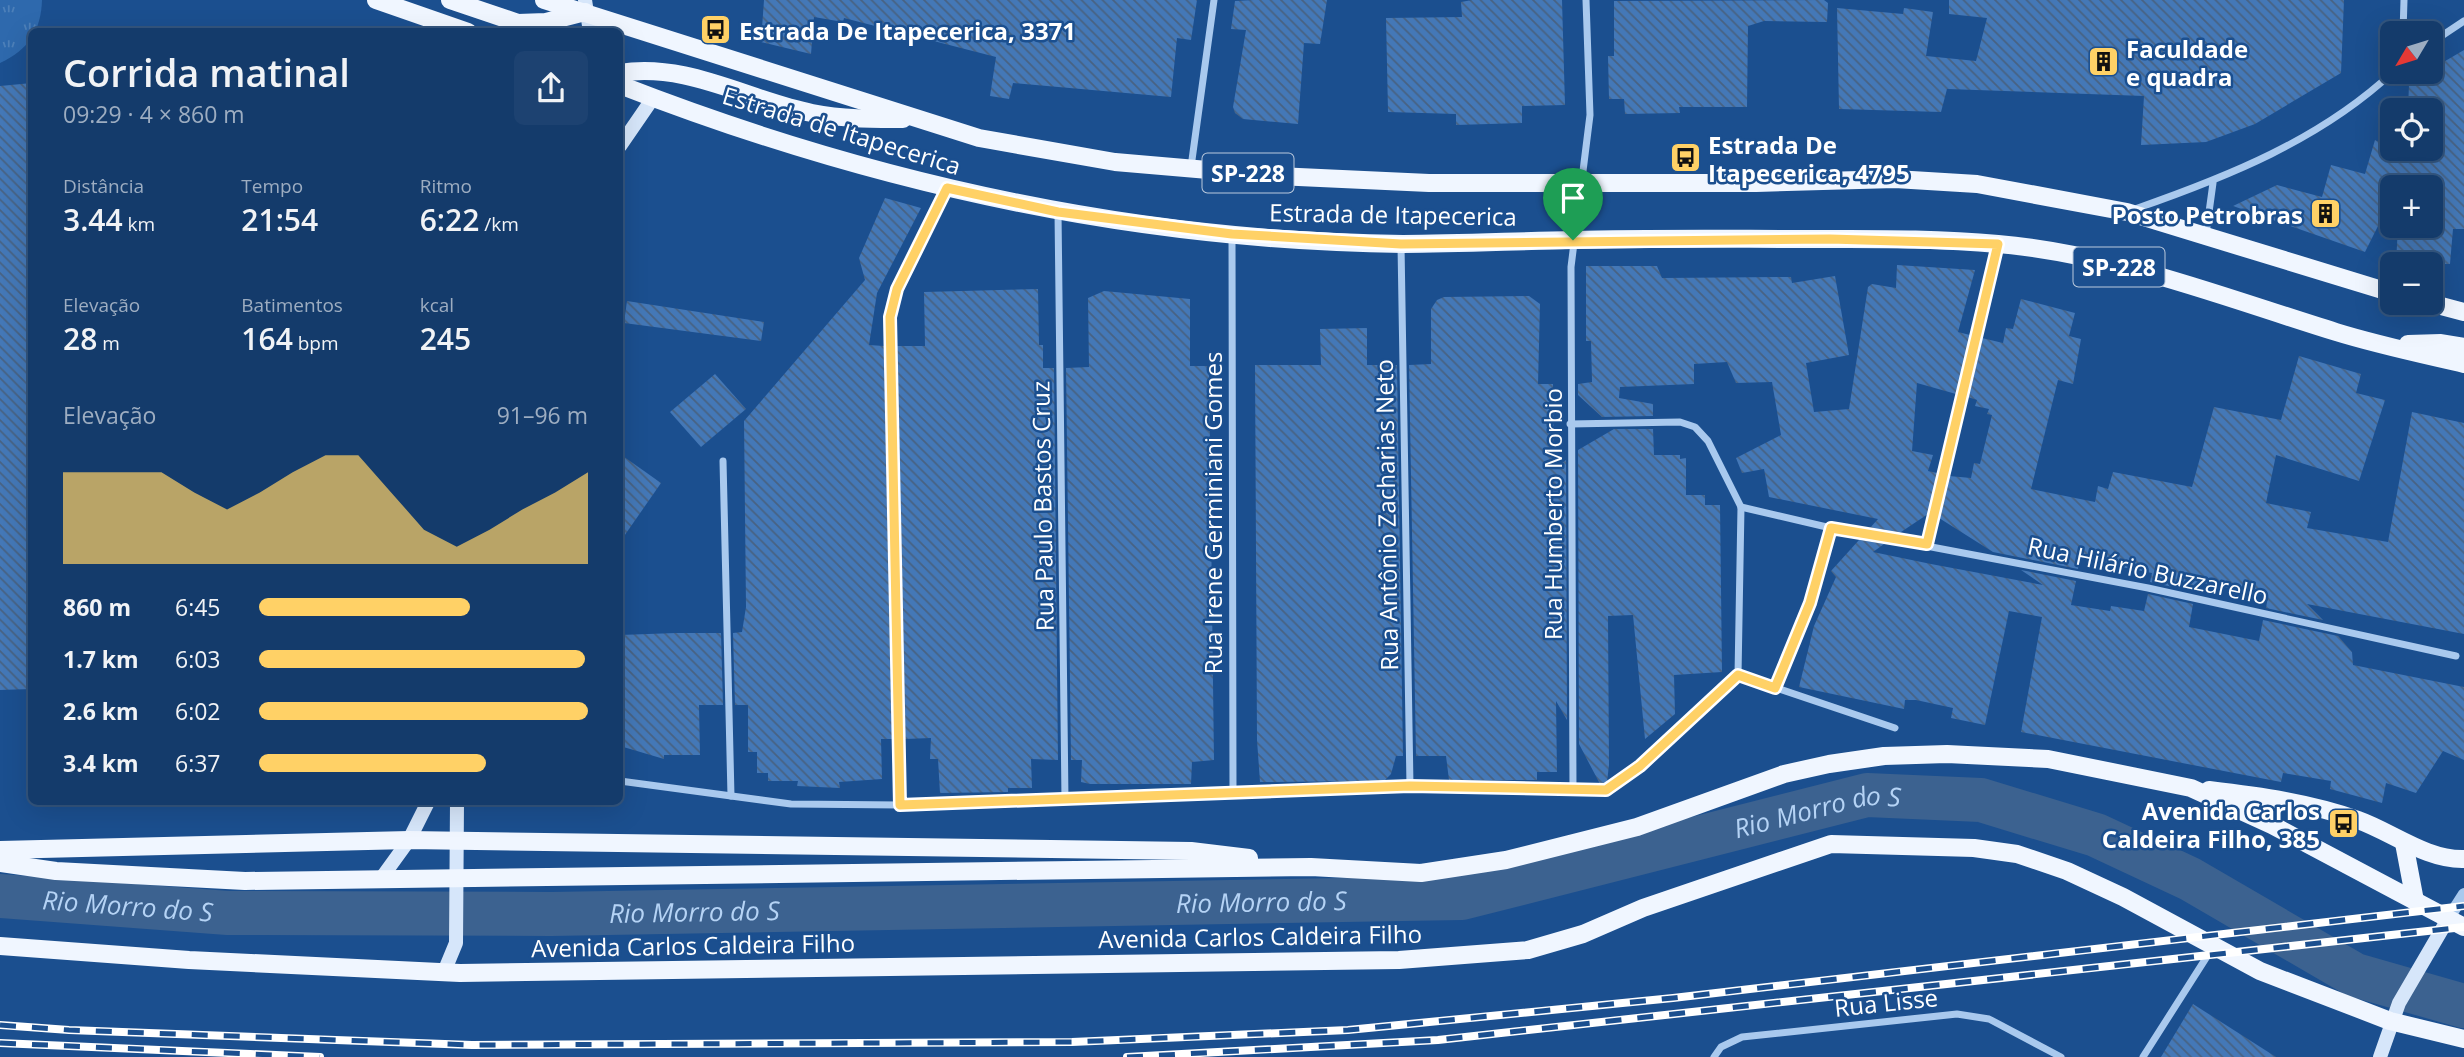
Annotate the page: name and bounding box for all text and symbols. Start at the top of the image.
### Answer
bus stop icon: Estrada De Itapecerica, 3371 [699,13,733,47]
place label: Estrada De Itapecerica, 3371 [739,14,1076,47]
north arrow [2380,21,2443,84]
map controls [2380,21,2443,315]
place label: Faculdade e quadra [2126,32,2248,93]
building icon: Faculdade e quadra [2086,45,2120,79]
text: Corrida matinal [63,46,350,98]
button: share [514,51,588,125]
street label: Estrada de Itapecerica [719,78,965,182]
text: 09:29 · 4 × 860 m [63,98,245,130]
button: locate [2380,98,2443,161]
place label: Estrada De Itapecerica, 4795 [1708,128,1910,189]
bus stop icon: Estrada De Itapecerica, 4795 [1668,141,1702,175]
road number: SP-228 [1202,154,1294,192]
pin [1543,168,1603,240]
text: Distância [63,173,144,199]
text: Tempo [241,173,303,199]
text: Ritmo [420,173,472,199]
button: + [2380,175,2443,238]
icon: arrive [1554,179,1592,217]
street label: Estrada de Itapecerica [1269,195,1517,233]
building icon: Posto Petrobras [2309,197,2343,231]
place label: Posto Petrobras [2112,198,2303,231]
text: 3.44 [63,199,123,240]
text: 21:54 [241,199,318,240]
text: 6:22 [420,199,479,240]
text: km [123,211,155,237]
text: /km [479,211,519,237]
road number: SP-228 [2074,248,2164,286]
button: − [2380,252,2443,315]
text: Elevação [63,292,140,318]
text: Batimentos [241,292,343,318]
text: kcal [420,292,454,318]
text: 28 [63,318,97,359]
text: 164 [241,318,293,359]
text: 245 [420,318,471,359]
text: m [97,330,120,356]
text: bpm [293,330,339,356]
street label: Rua Irene Germiniani Gomes [1196,352,1229,674]
street label: Rua Antônio Zacharias Neto [1367,359,1405,671]
street label: Rua Paulo Bastos Cruz [1023,381,1061,631]
street label: Rua Humberto Morbio [1536,388,1569,640]
text: Elevação [63,399,156,431]
text: 91–96 m [497,399,588,431]
street label: Rua Hilário Buzzarello [2025,528,2271,612]
text: 860 m [63,591,131,623]
text: 6:45 [175,591,221,623]
text: 1.7 km [63,643,139,675]
text: 6:03 [175,643,221,675]
text: 2.6 km [63,695,139,727]
text: 6:02 [175,695,221,727]
text: 3.4 km [63,747,139,779]
text: 6:37 [175,747,221,779]
water label: Rio Morro do S [1730,777,1902,846]
place label: Avenida Carlos Caldeira Filho, 385 [2102,794,2320,855]
bus stop icon: Avenida Carlos Caldeira Filho, 385 [2326,807,2360,841]
water label: Rio Morro do S [41,881,215,930]
water label: Rio Morro do S [1176,882,1348,921]
water label: Rio Morro do S [609,892,781,931]
street label: Avenida Carlos Caldeira Filho [1098,917,1422,955]
street label: Avenida Carlos Caldeira Filho [531,926,855,964]
street label: Rua Lisse [1833,980,1939,1024]

